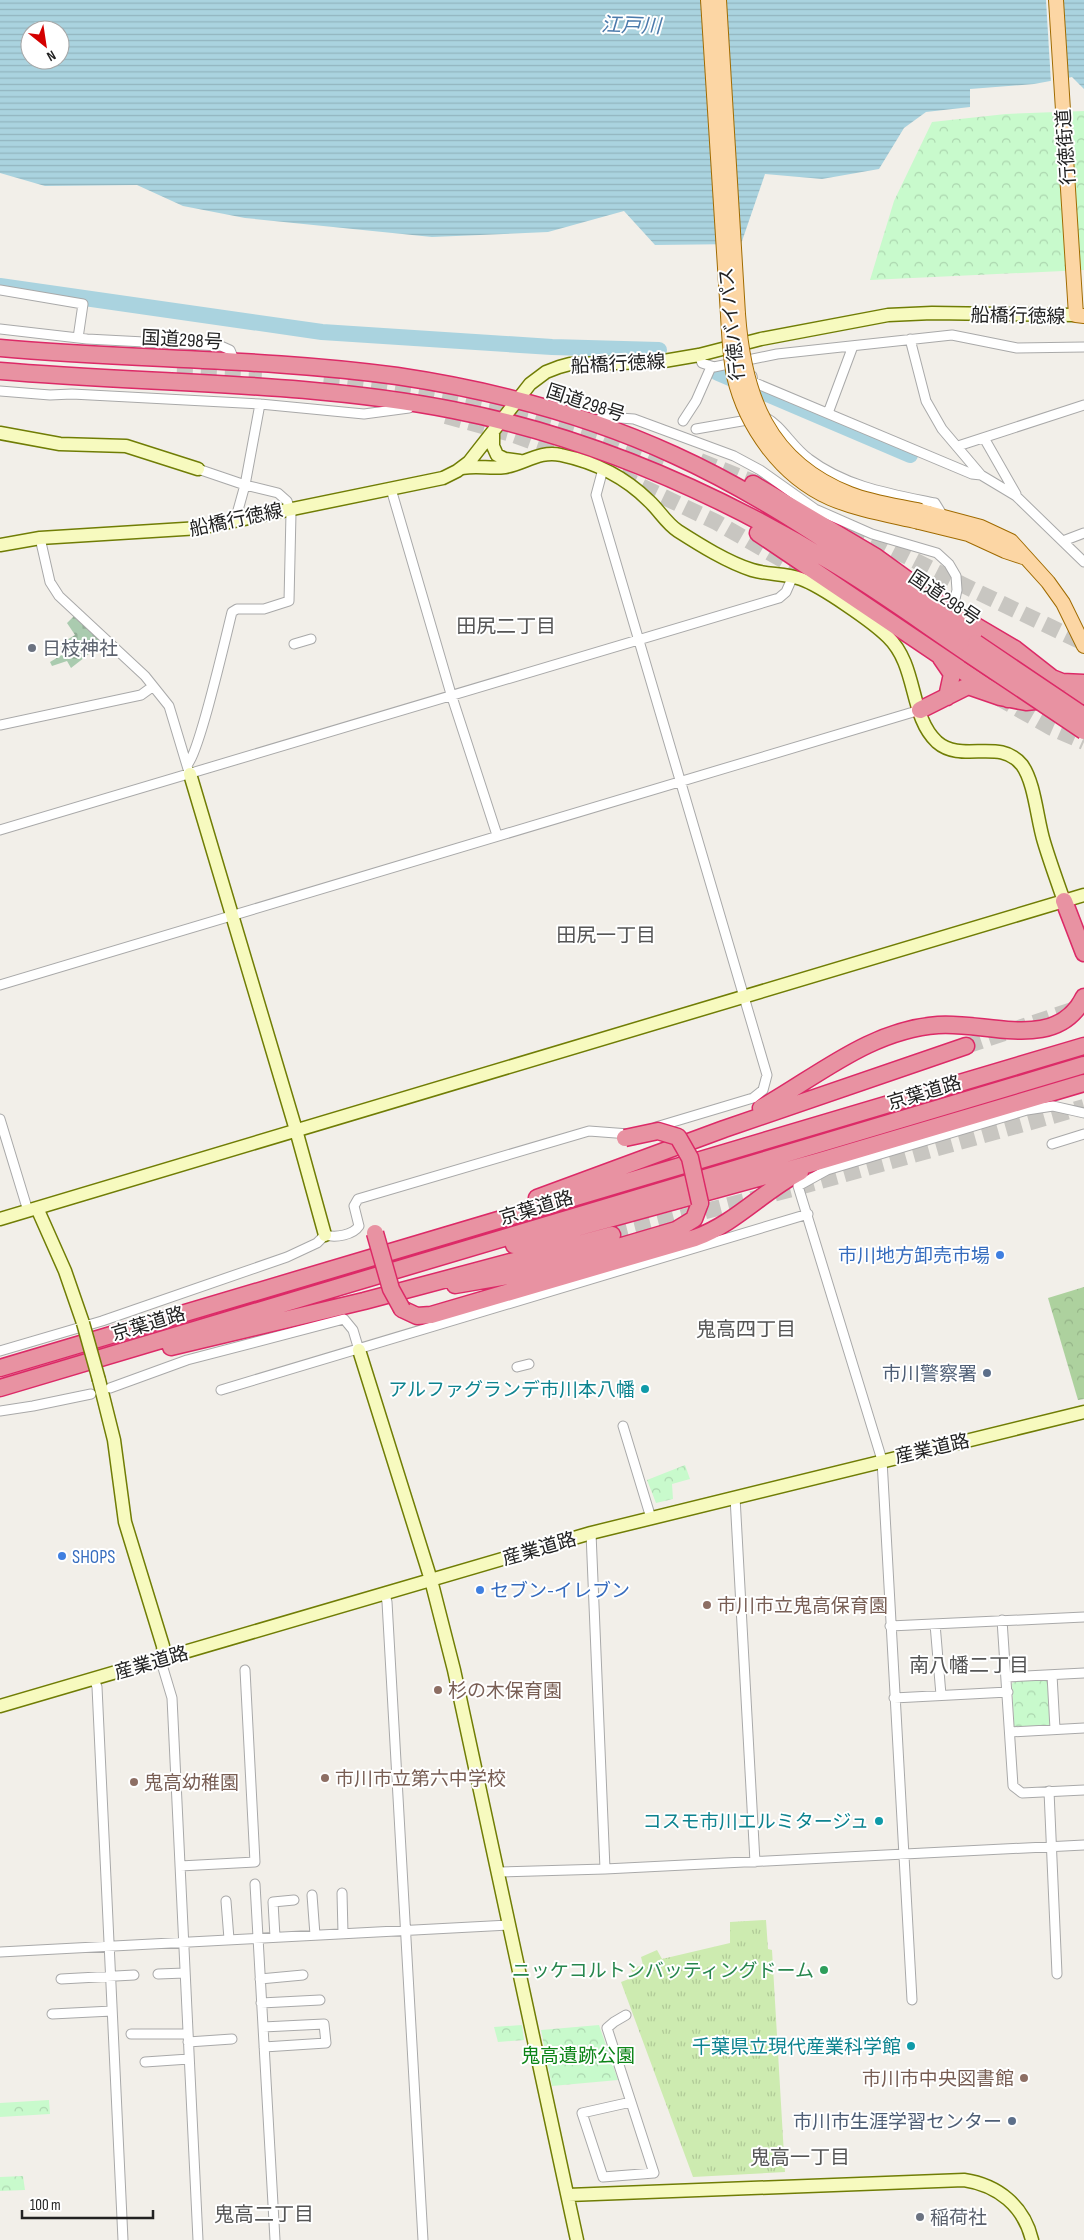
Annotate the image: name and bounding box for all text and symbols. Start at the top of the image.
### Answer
water label: 江戸川 [601,13,663,39]
north arrow [20,20,70,70]
text: N [44,47,59,65]
street label: 行徳街道 [1052,108,1081,186]
street label: 行徳バイパス [715,266,750,382]
street label: 船橋行徳線 [970,304,1066,329]
street label: 国道298号 [141,327,223,354]
street label: 船橋行徳線 [570,351,666,378]
street label: 国道298号 [543,380,628,427]
street label: 船橋行徳線 [187,499,285,542]
street label: 国道298号 [904,566,984,631]
district label: 田尻二丁目 [456,615,556,639]
place label: 日枝神社 [42,638,118,661]
marker: 日枝神社 [26,642,38,654]
district label: 田尻一丁目 [556,924,656,948]
street label: 京葉道路 [885,1071,964,1116]
street label: 京葉道路 [497,1186,576,1231]
place label: 市川地方卸売市場 [838,1245,990,1268]
marker: 市川地方卸売市場 [994,1249,1006,1261]
street label: 京葉道路 [109,1302,188,1347]
district label: 鬼高四丁目 [696,1318,796,1342]
place label: 市川警察署 [882,1363,977,1386]
marker: 市川警察署 [981,1367,993,1379]
place label: アルファグランデ市川本八幡 [388,1379,635,1402]
marker: アルファグランデ市川本八幡 [639,1383,651,1395]
street label: 産業道路 [893,1430,972,1469]
street label: 産業道路 [500,1528,579,1571]
place label: SHOPS [72,1546,115,1569]
marker: SHOPS [56,1550,68,1562]
place label: セブン-イレブン [490,1580,630,1603]
marker: セブン-イレブン [474,1584,486,1596]
place label: 市川市立鬼高保育園 [717,1595,888,1618]
marker: 市川市立鬼高保育園 [701,1599,713,1611]
street label: 産業道路 [112,1642,191,1685]
district label: 南八幡二丁目 [909,1654,1029,1678]
place label: 杉の木保育園 [448,1680,562,1703]
marker: 杉の木保育園 [432,1684,444,1696]
place label: 市川市立第六中学校 [335,1768,506,1791]
place label: 鬼高幼稚園 [144,1772,239,1795]
marker: 市川市立第六中学校 [319,1772,331,1784]
marker: 鬼高幼稚園 [128,1776,140,1788]
place label: コスモ市川エルミタージュ [643,1811,869,1834]
marker: コスモ市川エルミタージュ [873,1815,885,1827]
place label: ニッケコルトンバッティングドーム [512,1960,814,1983]
marker: ニッケコルトンバッティングドーム [818,1964,830,1976]
place label: 千葉県立現代産業科学館 [692,2036,901,2059]
marker: 千葉県立現代産業科学館 [905,2040,917,2052]
park label: 鬼高遺跡公園 [521,2045,635,2068]
place label: 市川市中央図書館 [862,2068,1014,2091]
marker: 市川市中央図書館 [1018,2072,1030,2084]
place label: 市川市生涯学習センター [793,2111,1002,2134]
marker: 市川市生涯学習センター [1006,2115,1018,2127]
district label: 鬼高一丁目 [750,2146,850,2170]
scale bar [22,2188,154,2220]
text: 100 m [30,2196,61,2215]
district label: 鬼高二丁目 [214,2203,314,2227]
place label: 稲荷社 [930,2207,987,2230]
marker: 稲荷社 [914,2211,926,2223]

